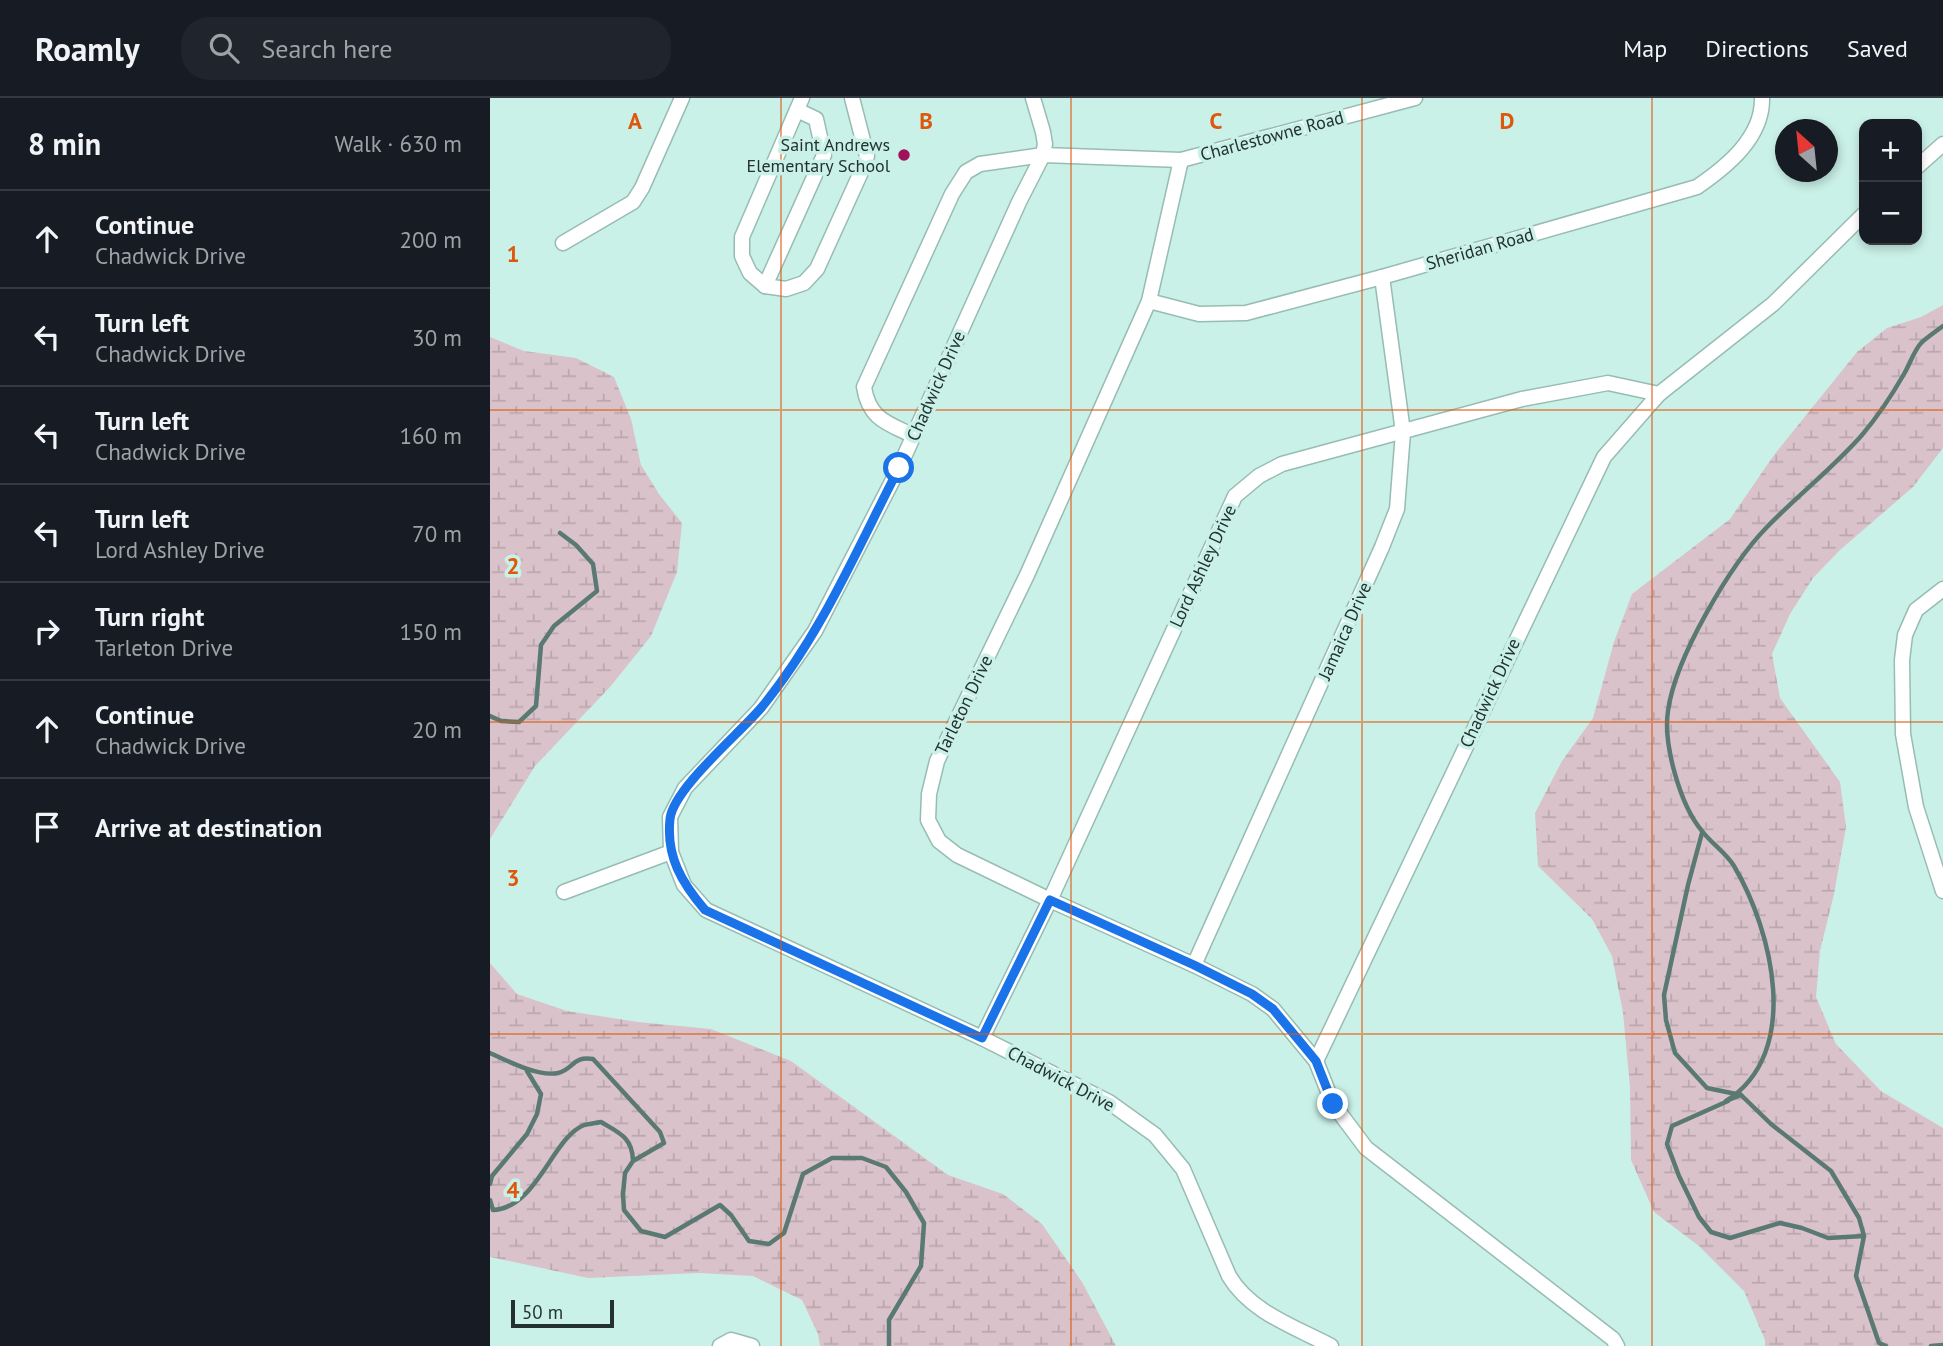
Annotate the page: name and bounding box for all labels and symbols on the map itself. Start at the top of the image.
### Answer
text: A [628,106,642,135]
text: B [919,106,933,135]
street label: Charlestowne Road [1198,106,1346,166]
text: D [1500,106,1514,135]
north arrow [1775,119,1838,182]
place label: Saint Andrews Elementary School [747,133,891,177]
marker: Saint Andrews Elementary School [896,147,912,163]
street label: Sheridan Road [1423,222,1536,275]
text: 1 [506,239,520,268]
street label: Chadwick Drive [901,327,970,444]
route start [883,452,914,483]
street label: Lord Ashley Drive [1164,501,1241,631]
text: 2 [506,551,520,580]
street label: Jamaica Drive [1312,578,1376,684]
street label: Chadwick Drive [1454,634,1525,751]
street label: Tarleton Drive [930,651,998,758]
text: 3 [506,863,520,892]
street label: Chadwick Drive [1004,1041,1119,1116]
route end [1317,1088,1348,1119]
text: 4 [506,1175,520,1204]
scale bar [511,1297,614,1329]

